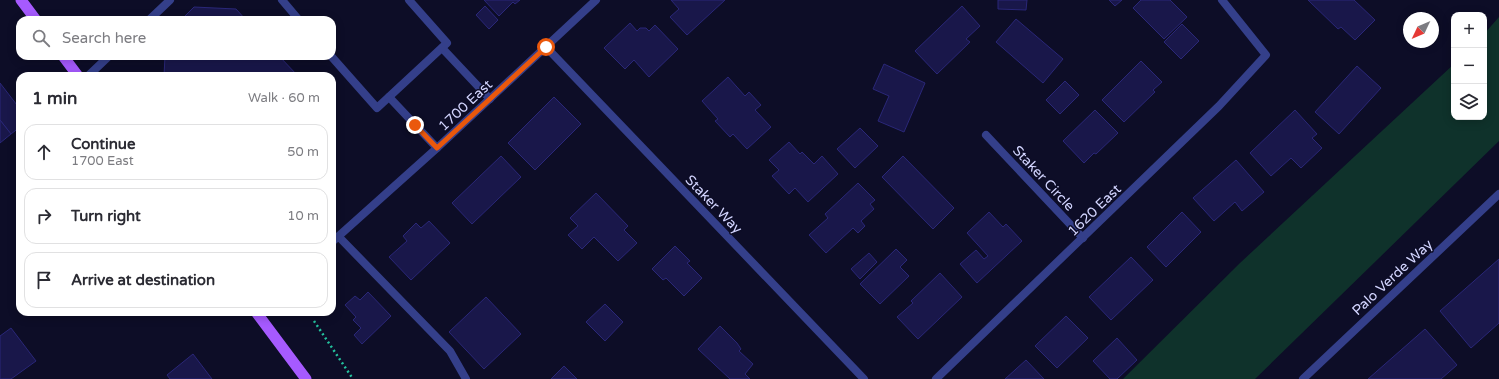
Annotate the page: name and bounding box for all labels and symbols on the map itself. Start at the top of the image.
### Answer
north arrow [1403,12,1439,48]
route start [537,38,555,56]
street label: 1700 East [435,76,496,135]
route end [406,116,424,134]
street label: Staker Circle [1009,142,1078,215]
street label: Staker Way [682,172,746,238]
street label: 1620 East [1064,180,1125,240]
street label: Palo Verde Way [1349,235,1436,319]

